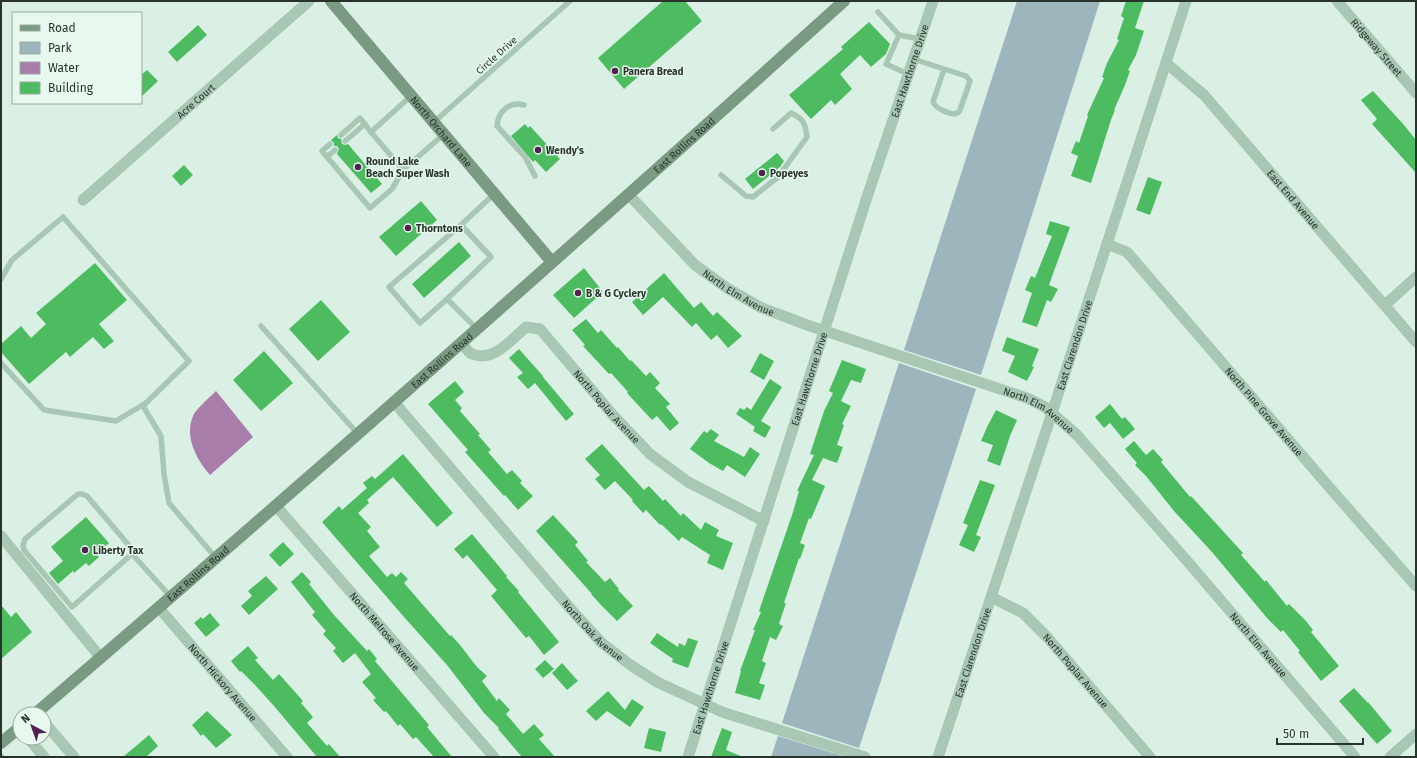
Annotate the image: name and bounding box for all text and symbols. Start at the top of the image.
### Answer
legend [12,12,142,104]
street label: Ridgeway Street [1348,17,1404,80]
text: Road [48,21,76,35]
street label: East Hawthorne Drive [889,23,932,119]
street label: Circle Drive [474,34,520,77]
text: Park [48,41,72,55]
text: Water [48,61,80,75]
marker: Panera Bread [610,66,620,76]
place label: Panera Bread [623,66,684,78]
text: Building [48,81,94,95]
street label: Acre Court [175,81,218,122]
street label: North Orchard Lane [407,94,474,170]
street label: East Rollins Road [651,115,718,176]
marker: Wendy's [533,145,543,155]
place label: Wendy's [546,145,584,157]
place label: Round Lake Beach Super Wash [366,156,450,180]
marker: Round Lake Beach Super Wash [353,162,363,172]
marker: Popeyes [757,168,767,178]
place label: Popeyes [770,168,809,180]
street label: East End Avenue [1264,168,1322,232]
marker: Thorntons [403,223,413,233]
place label: Thorntons [416,223,463,235]
street label: North Elm Avenue [700,267,776,319]
marker: B & G Cyclery [573,288,583,298]
place label: B & G Cyclery [586,288,647,300]
street label: East Clarendon Drive [1055,299,1095,392]
street label: East Rollins Road [409,331,476,391]
street label: East Hawthorne Drive [789,331,830,427]
street label: North Pine Grove Avenue [1222,365,1305,459]
street label: North Poplar Avenue [570,368,642,446]
street label: North Elm Avenue [1002,386,1076,436]
street label: East Rollins Road [165,544,232,605]
marker: Liberty Tax [80,545,90,555]
place label: Liberty Tax [93,545,144,557]
street label: North Melrose Avenue [347,590,422,674]
street label: North Oak Avenue [559,598,625,664]
street label: East Clarendon Drive [953,606,994,699]
street label: North Elm Avenue [1227,611,1289,680]
street label: North Poplar Avenue [1040,631,1110,711]
street label: East Hawthorne Drive [691,639,732,736]
street label: North Hickory Avenue [185,642,259,724]
north arrow [12,706,52,746]
text: N [19,712,33,726]
scale bar [1277,720,1363,746]
text: 50 m [1283,727,1309,741]

